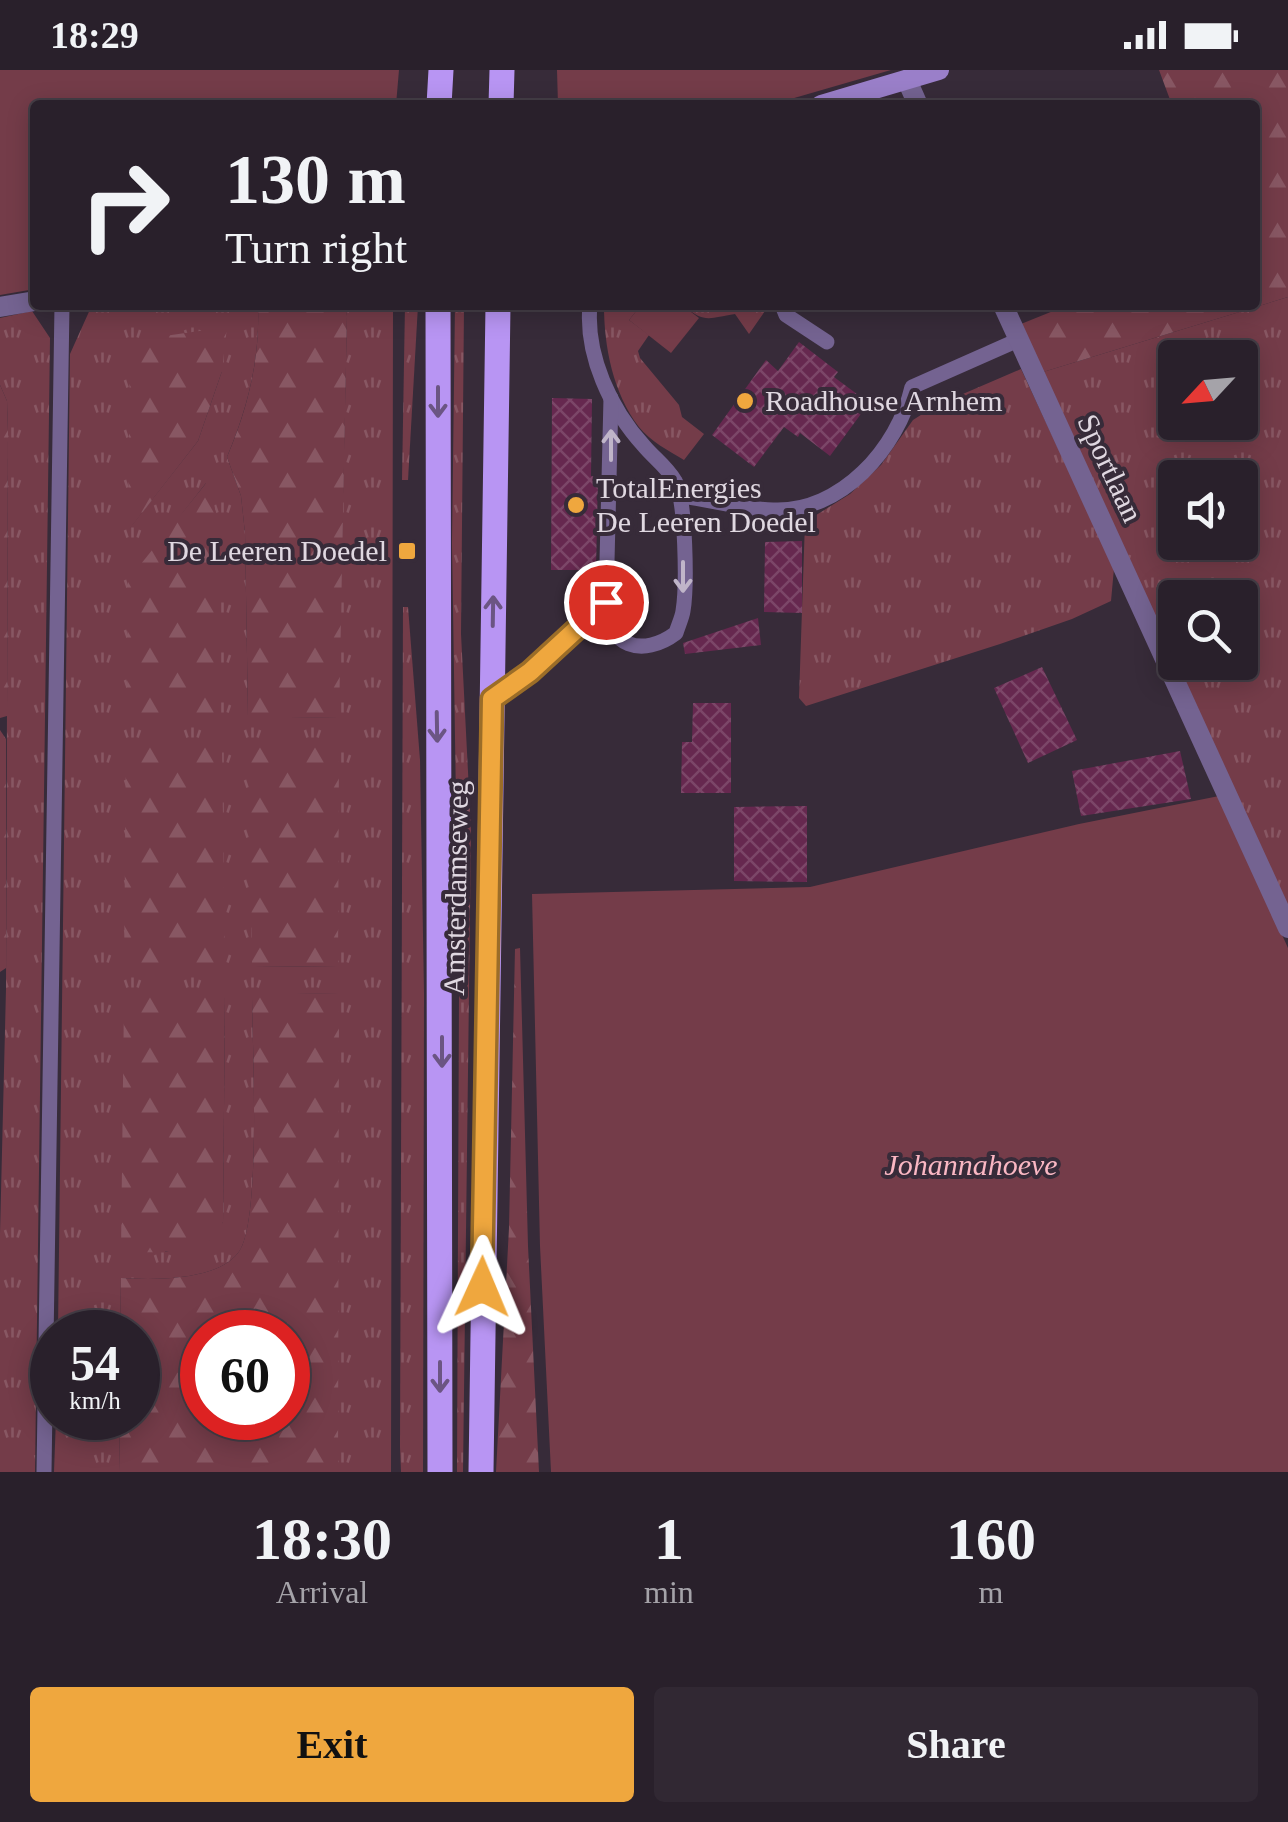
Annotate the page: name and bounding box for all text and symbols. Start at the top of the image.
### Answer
text: 18:29 [50,14,139,56]
icon: right [60,140,190,270]
text: 130 m [225,141,406,218]
text: Turn right [225,223,407,273]
north arrow [1158,340,1258,440]
map controls [1158,340,1258,680]
place label: Roadhouse Arnhem [765,384,1002,417]
one-way arrow [428,386,448,418]
marker: Roadhouse Arnhem [734,390,756,412]
street label: Sportlaan [1071,409,1150,527]
one-way arrow [602,430,620,462]
button: sound [1158,460,1258,560]
place label: TotalEnergies De Leeren Doedel [596,471,816,538]
marker: TotalEnergies De Leeren Doedel [565,494,587,516]
place label: De Leeren Doedel [167,534,387,567]
marker: De Leeren Doedel [396,540,418,562]
pin [564,560,649,645]
one-way arrow [674,560,692,592]
icon: arrive [579,575,634,630]
button: search [1158,580,1258,680]
one-way arrow [484,595,502,628]
one-way arrow [428,711,447,743]
street label: Amsterdamseweg [437,780,474,996]
one-way arrow [432,1036,452,1068]
park label: Johannahoeve [884,1148,1058,1181]
position arrow [430,1235,534,1339]
speed limit sign: 60 [180,1310,310,1440]
text: 54 [70,1335,120,1391]
one-way arrow [430,1360,450,1393]
text: km/h [69,1387,121,1414]
text: 18:30 [252,1506,392,1572]
text: 1 [654,1506,684,1572]
text: 160 [946,1506,1036,1572]
text: Arrival [276,1574,368,1610]
text: min [644,1574,694,1610]
text: m [978,1574,1003,1610]
button: Exit [30,1687,634,1802]
button: Share [654,1687,1258,1802]

